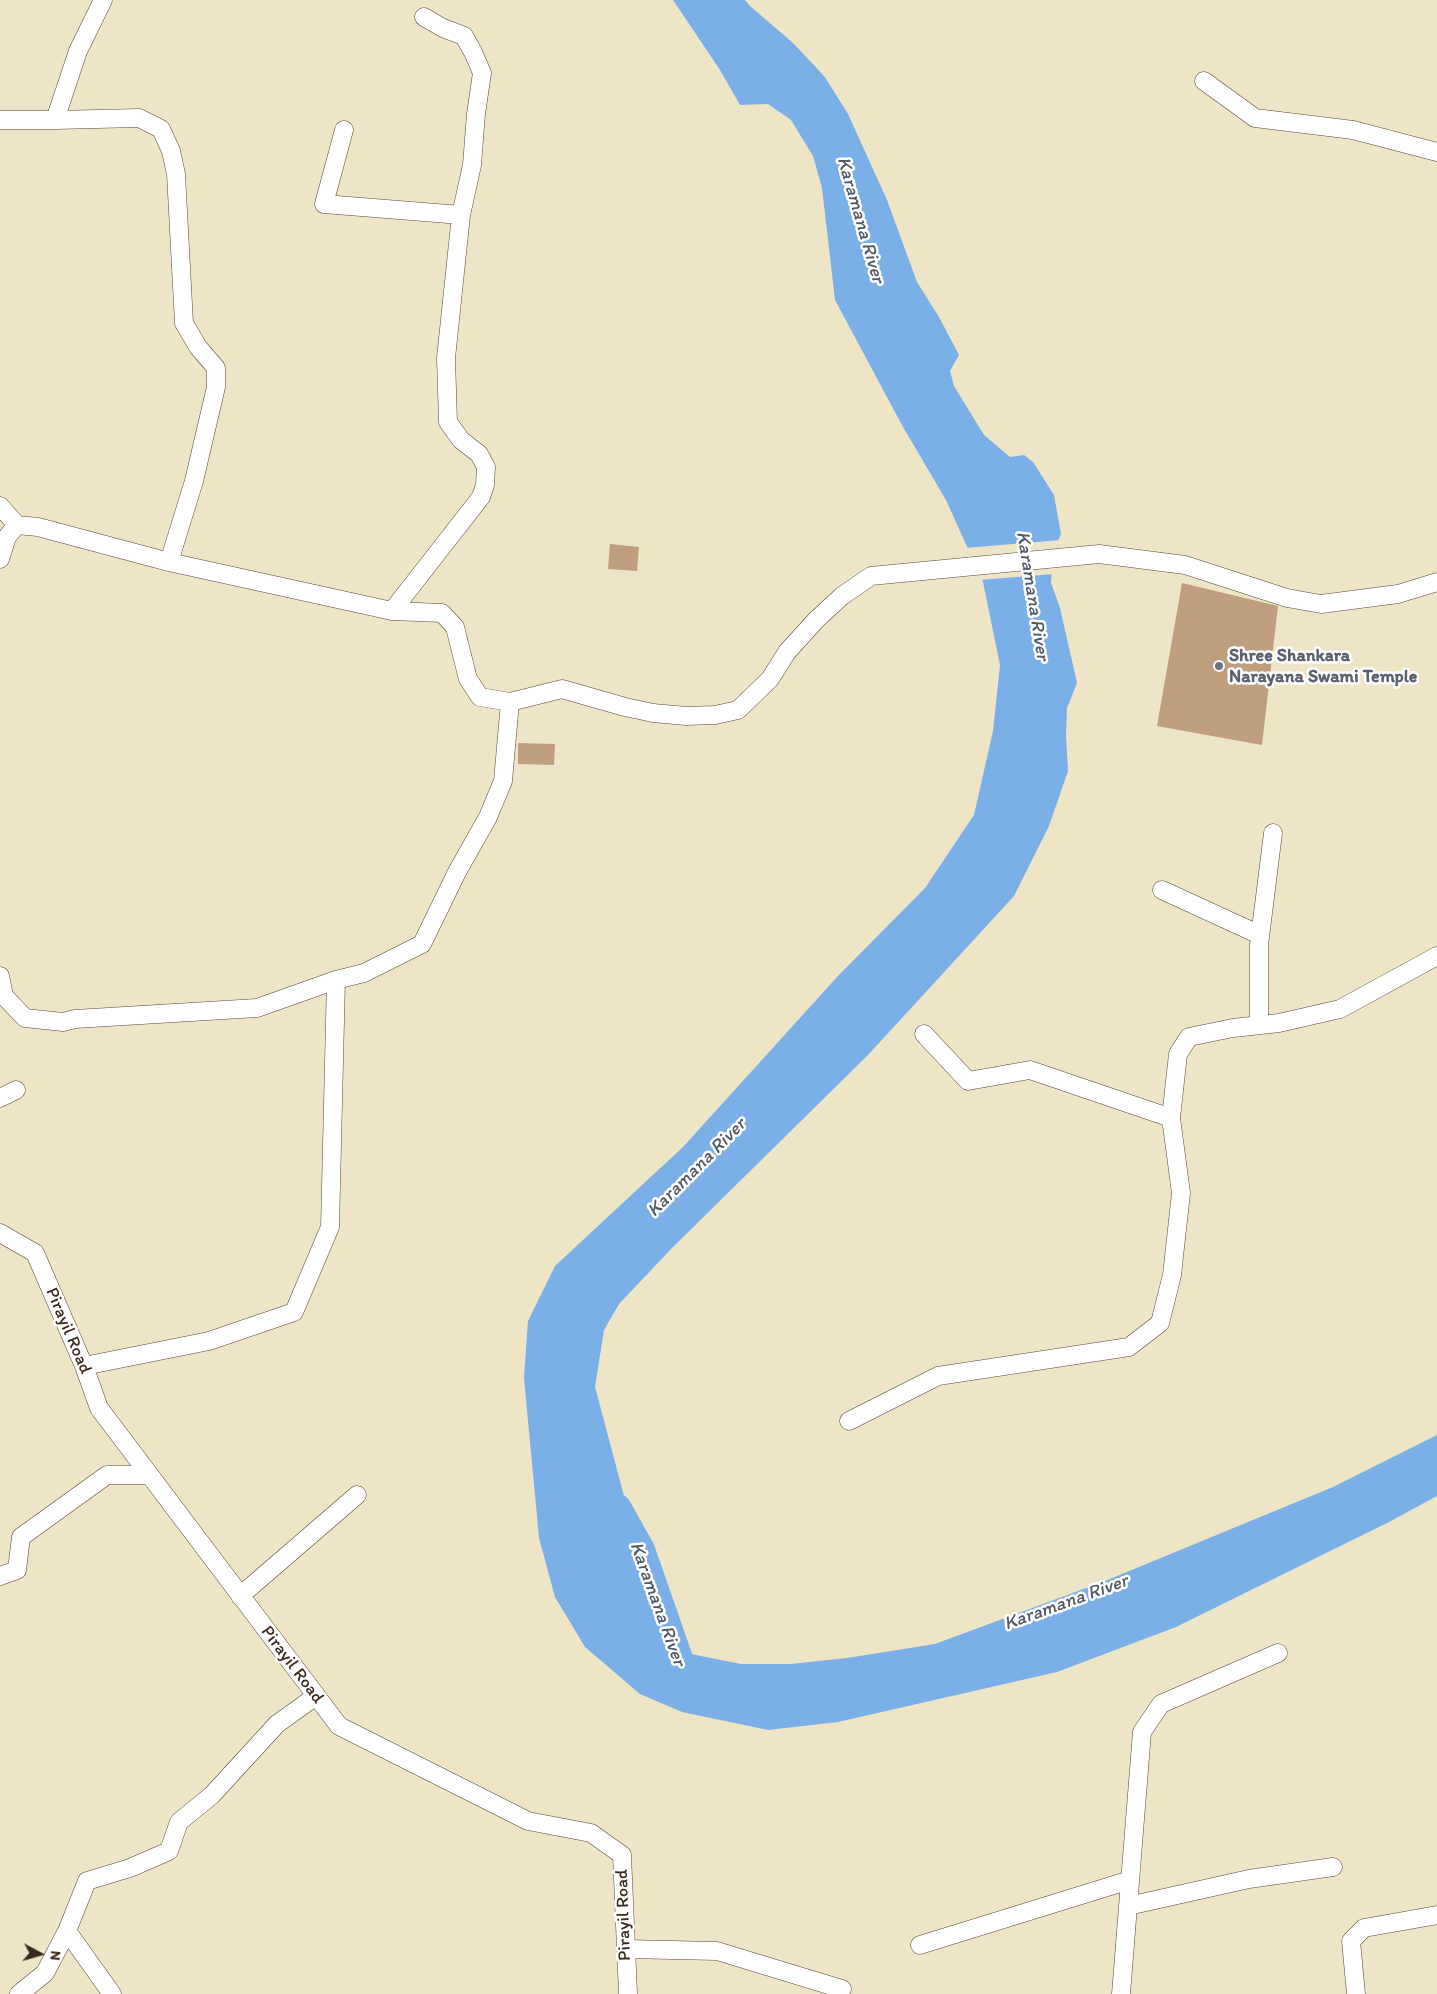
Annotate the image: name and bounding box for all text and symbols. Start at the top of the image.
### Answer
water label: Karamana River [831,154,889,286]
water label: Karamana River [1011,530,1053,662]
place label: Shree Shankara Narayana Swami Temple [1229,645,1417,688]
marker: Shree Shankara Narayana Swami Temple [1213,660,1225,672]
water label: Karamana River [643,1114,751,1222]
street label: Pirayil Road [40,1285,96,1377]
water label: Karamana River [624,1539,690,1669]
water label: Karamana River [1001,1570,1131,1636]
street label: Pirayil Road [256,1622,328,1708]
street label: Pirayil Road [612,1869,636,1961]
north arrow [15,1929,65,1979]
text: N [46,1950,64,1961]

